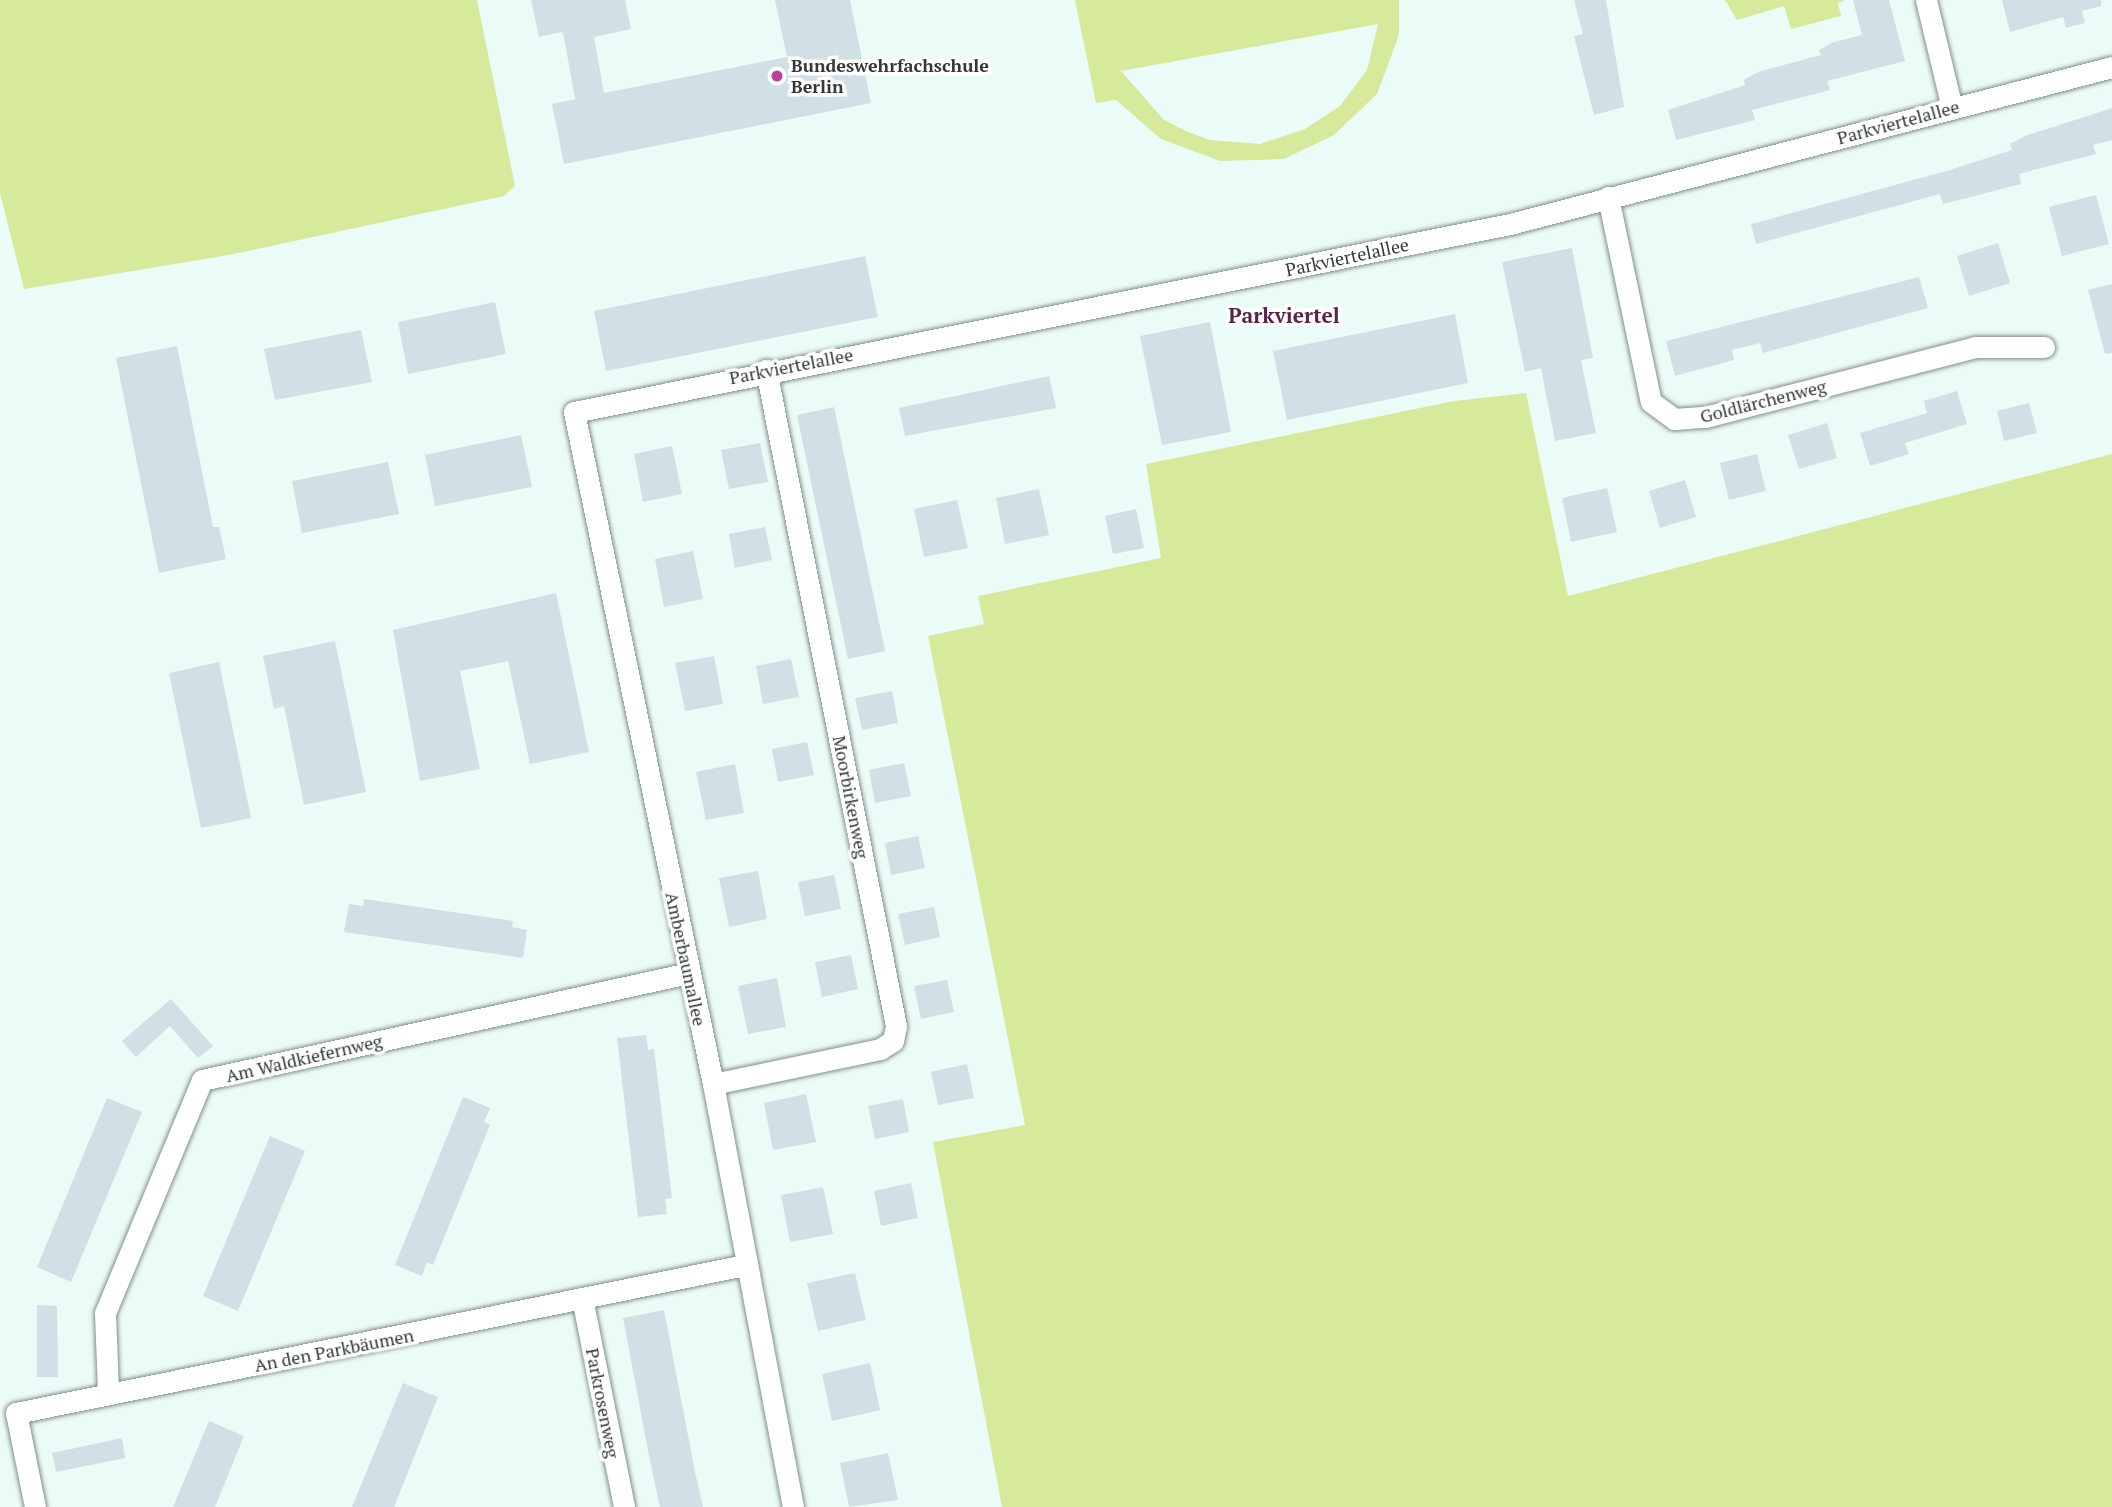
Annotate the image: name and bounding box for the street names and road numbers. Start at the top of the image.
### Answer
street label: Parkviertelallee [1834,95,1962,149]
street label: Parkviertelallee [1283,233,1411,281]
street label: Parkviertelallee [727,343,855,389]
street label: Goldlärchenweg [1698,375,1828,427]
street label: Moorbirkenweg [828,734,874,860]
street label: Amberbaumallee [661,890,711,1028]
street label: Am Waldkiefernweg [224,1029,384,1087]
street label: An den Parkbäumen [252,1324,416,1376]
street label: Parkrosenweg [582,1346,624,1460]

